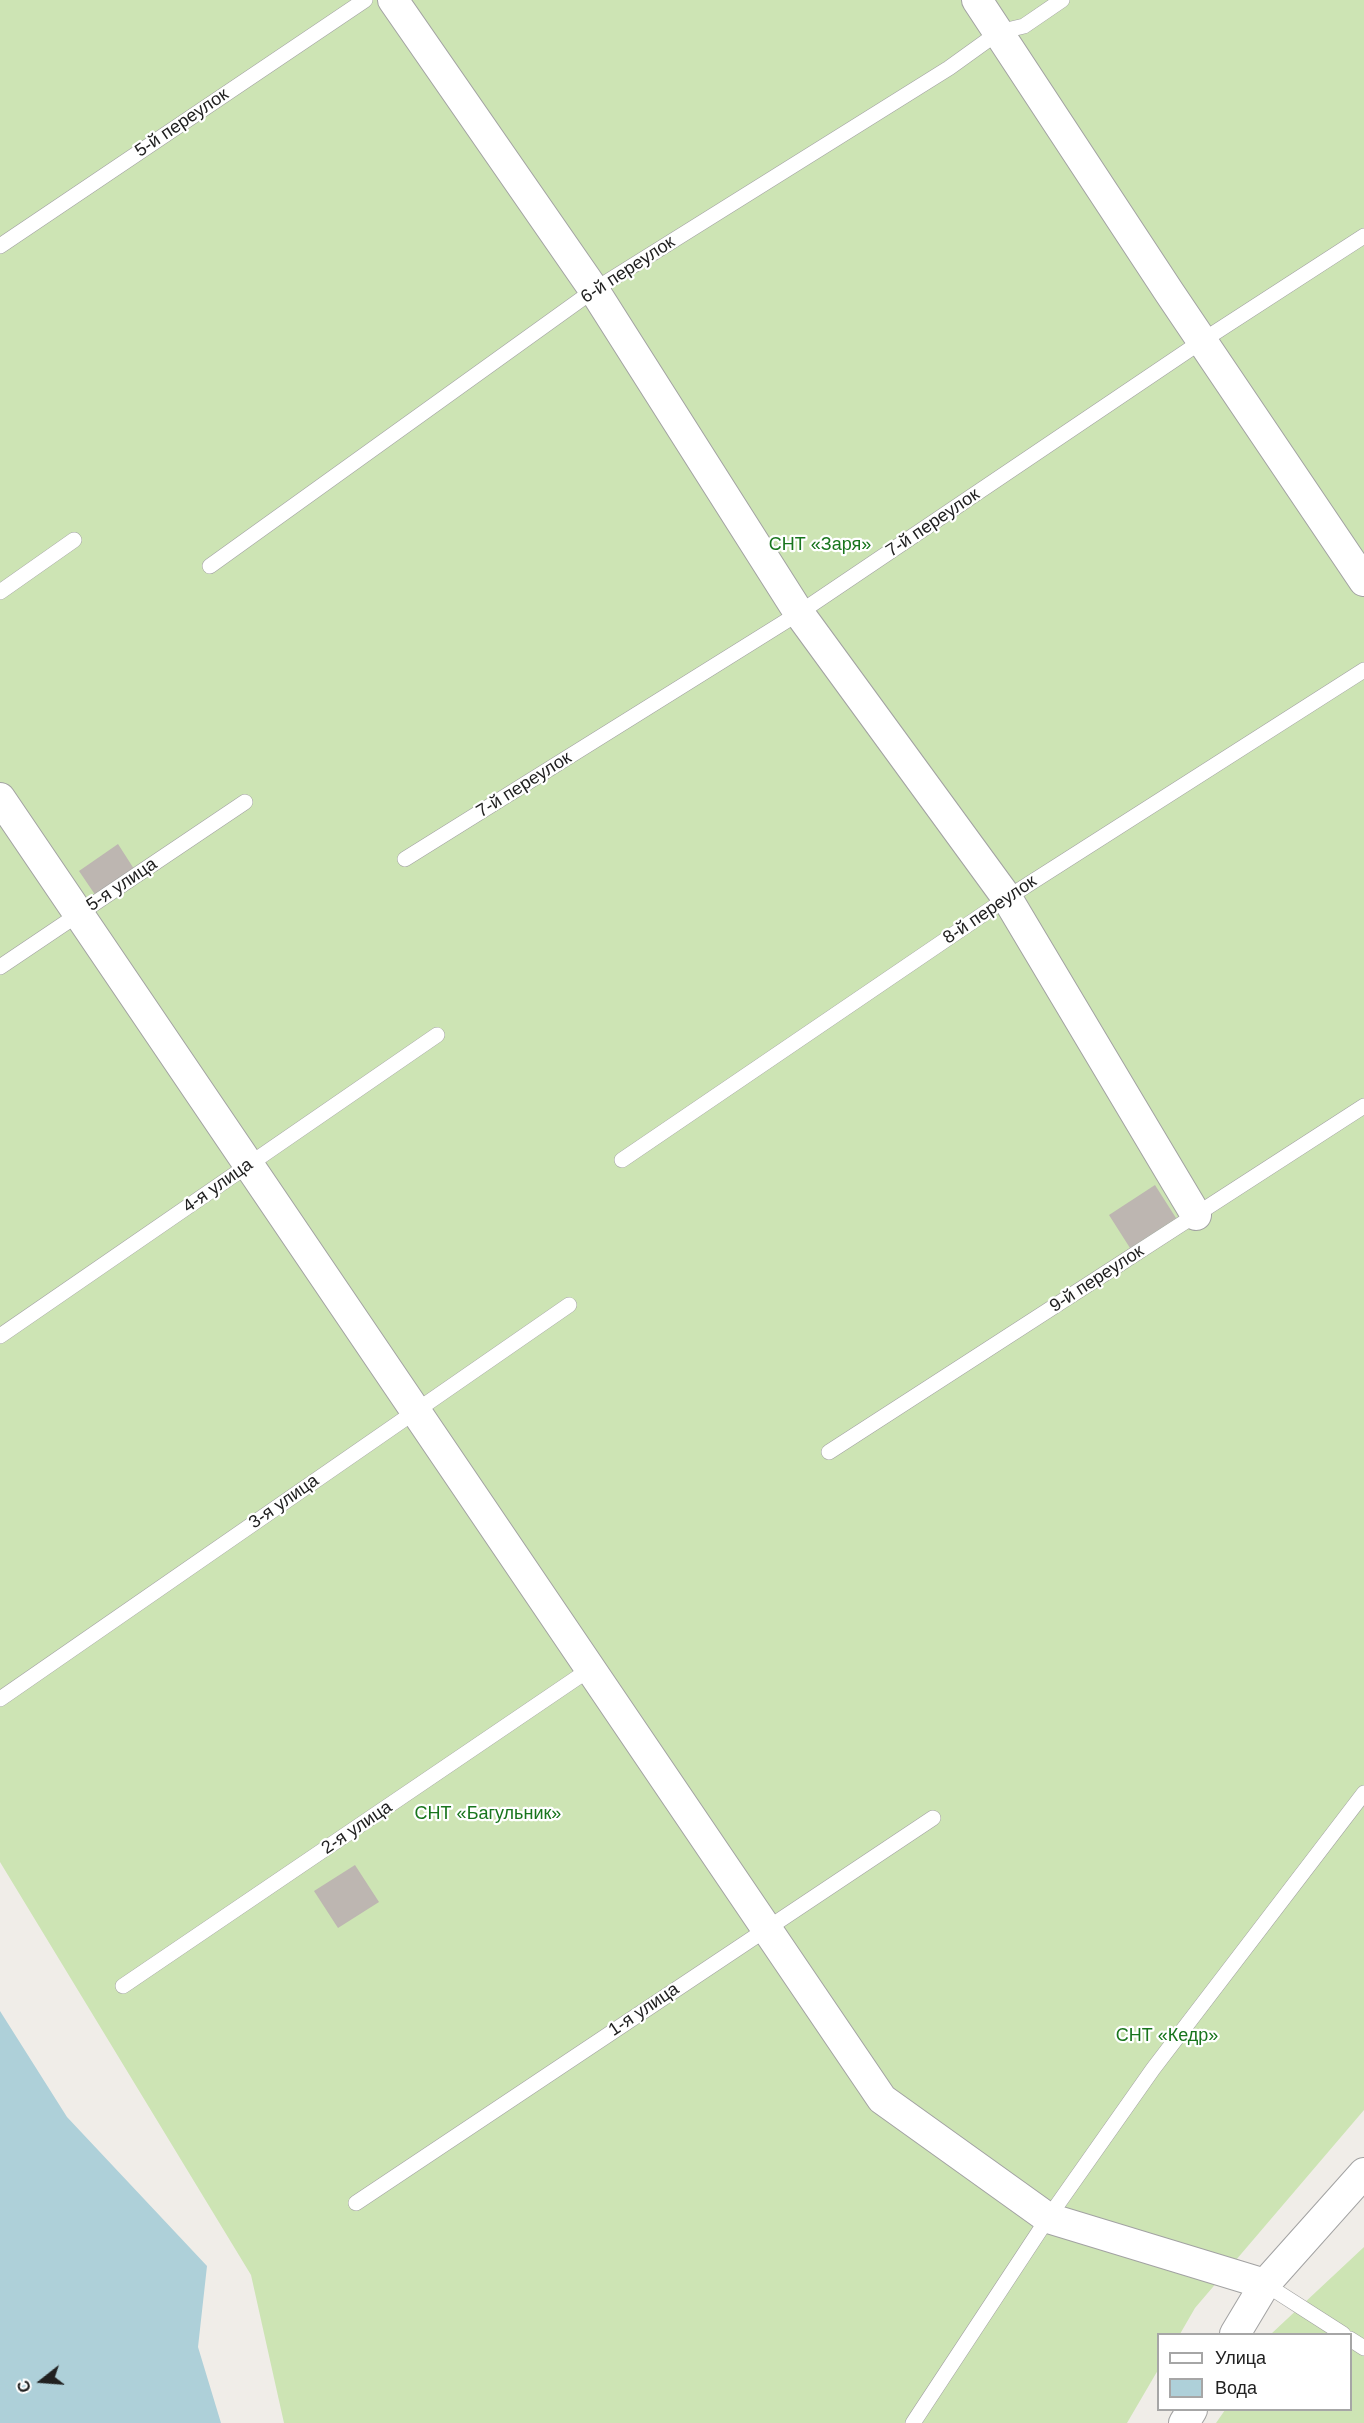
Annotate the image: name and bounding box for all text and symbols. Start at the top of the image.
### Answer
street label: 5-й переулок [131,84,233,162]
street label: 6-й переулок [577,232,679,308]
street label: 7-й переулок [882,484,984,562]
park label: СНТ «Заря» [769,534,871,556]
street label: 7-й переулок [473,747,575,823]
street label: 5-я улица [83,854,161,916]
street label: 8-й переулок [939,871,1041,949]
street label: 4-я улица [179,1154,257,1218]
street label: 9-й переулок [1046,1241,1148,1317]
street label: 3-я улица [245,1470,323,1534]
street label: 2-я улица [318,1797,396,1859]
park label: СНТ «Багульник» [415,1803,561,1825]
street label: 1-я улица [605,1979,683,2041]
park label: СНТ «Кедр» [1116,2025,1218,2047]
legend [1157,2333,1352,2411]
text: Улица [1215,2348,1266,2368]
north arrow [12,2351,72,2411]
text: С [14,2378,34,2394]
text: Вода [1215,2378,1257,2398]

